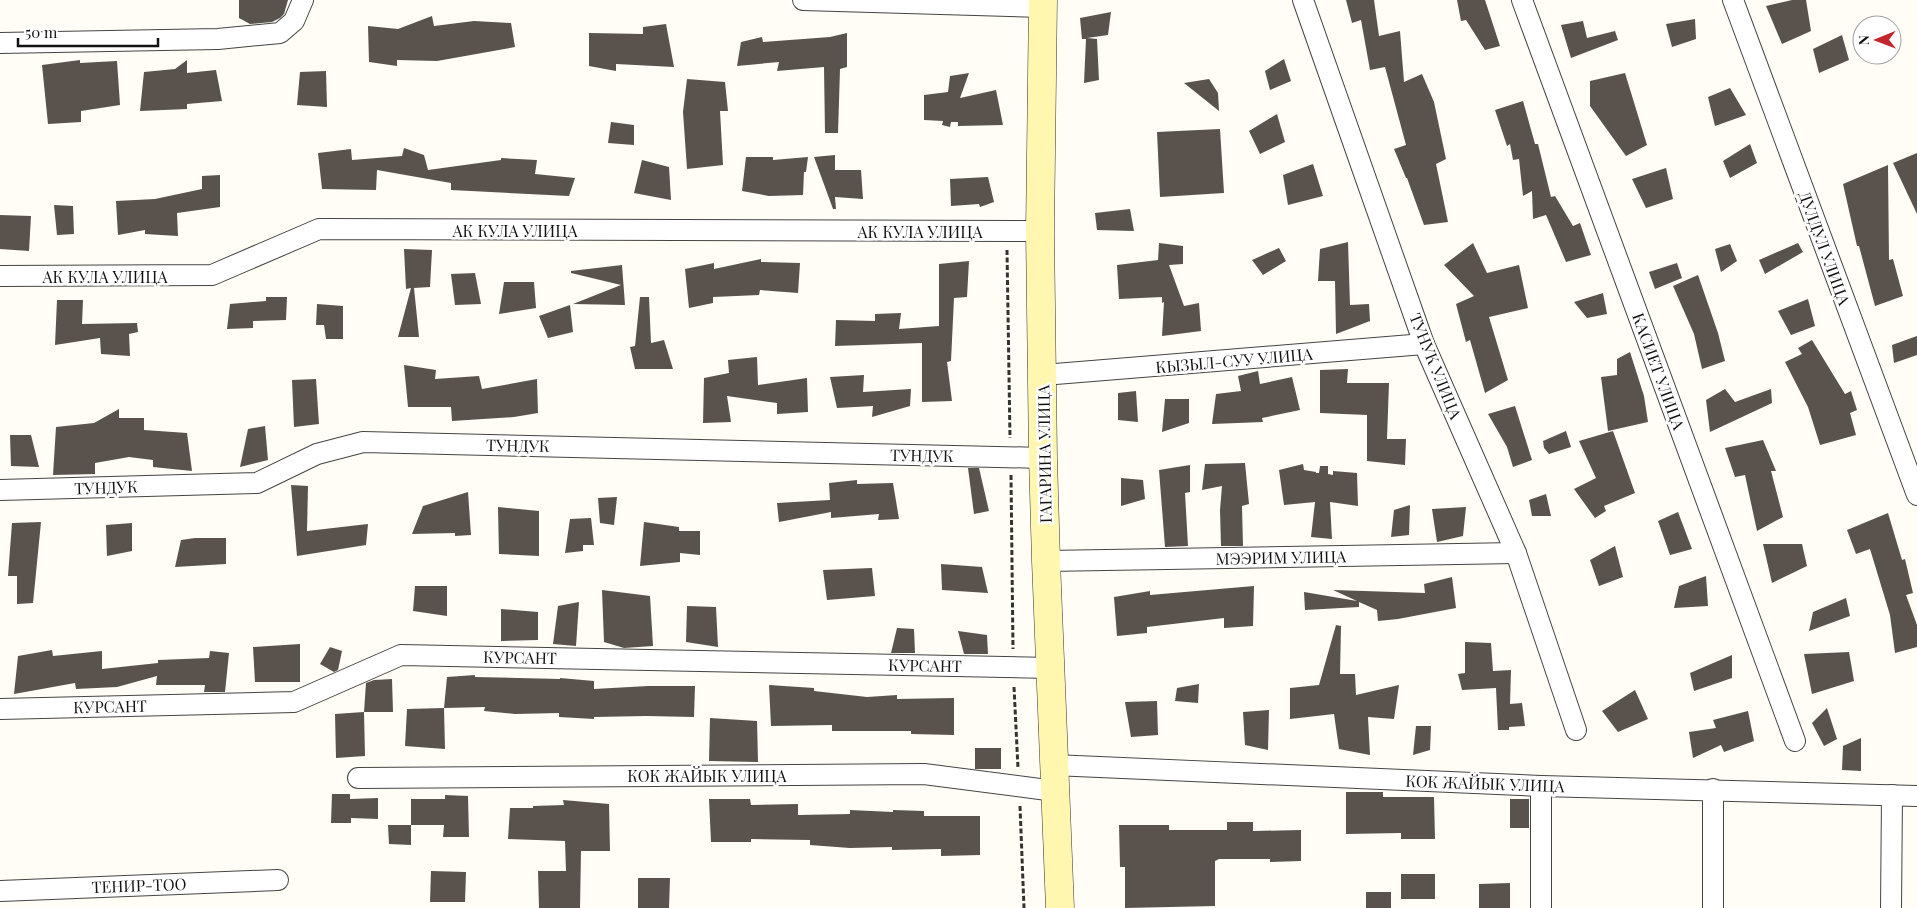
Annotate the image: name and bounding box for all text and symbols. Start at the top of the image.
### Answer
scale bar [18,15,158,47]
north arrow [1852,15,1902,65]
text: 50 m [25,22,58,42]
text: N [1854,35,1873,45]
street label: ДУЛДУЛ УЛИЦА [1795,188,1856,309]
street label: АК КУЛА УЛИЦА [451,220,578,241]
street label: АК КУЛА УЛИЦА [856,221,983,242]
street label: АК КУЛА УЛИЦА [41,266,168,287]
street label: ТУНУК УЛИЦА [1405,310,1467,423]
street label: КАСИЕТ УЛИЦА [1628,310,1690,433]
street label: КЫЗЫЛ-СУУ УЛИЦА [1155,343,1314,377]
street label: ГАГАРИНА УЛИЦА [1032,384,1056,523]
street label: ТУНДУК [486,434,550,456]
street label: ТУНДУК [890,444,954,466]
street label: ТУНДУК [74,475,138,499]
street label: МЭЭРИМ УЛИЦА [1216,545,1347,569]
street label: КУРСАНТ [483,646,557,668]
street label: КУРСАНТ [888,654,962,676]
street label: КУРСАНТ [73,695,147,717]
street label: КОК ЖАЙЫК УЛИЦА [627,765,788,786]
street label: КОК ЖАЙЫК УЛИЦА [1405,770,1566,796]
street label: ТЕНИР-ТОО [91,873,187,897]

